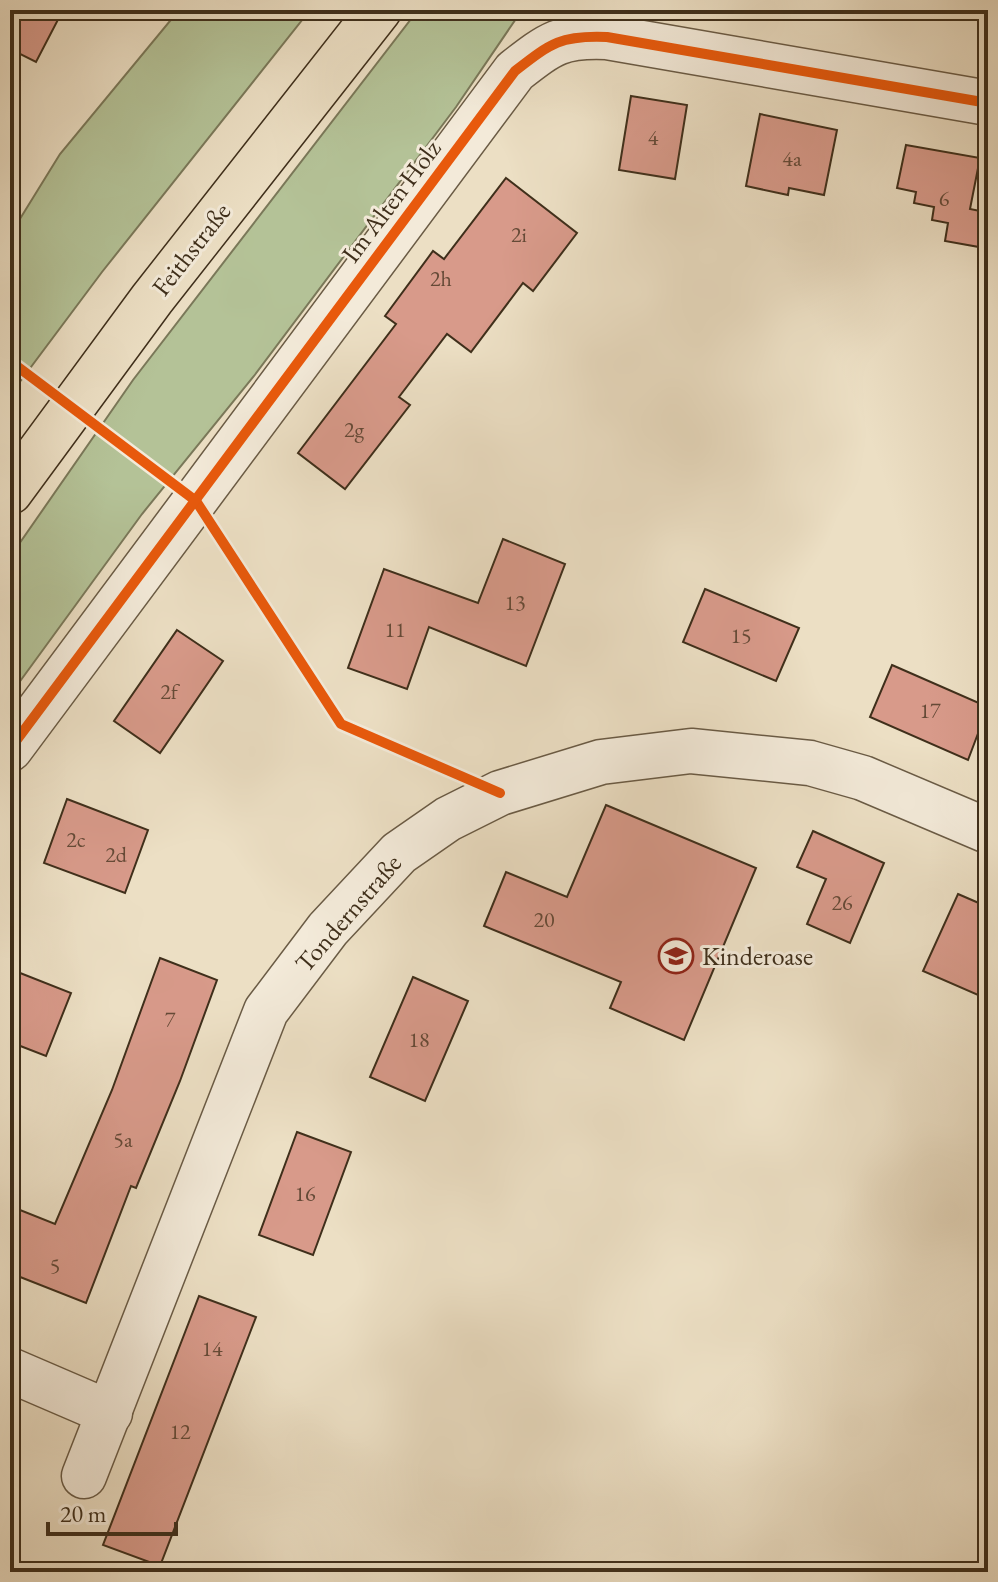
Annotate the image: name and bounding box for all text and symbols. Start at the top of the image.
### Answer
house number: 4 [648,123,659,152]
street label: Im Alten Holz [334,133,448,269]
house number: 4a [782,144,802,173]
house number: 6 [939,184,950,213]
street label: Feithstraße [144,195,238,303]
house number: 2i [511,220,527,249]
house number: 2h [430,264,452,293]
house number: 2g [344,415,364,444]
house number: 13 [504,588,526,617]
house number: 11 [384,615,406,644]
house number: 15 [730,621,752,650]
house number: 2f [160,677,181,706]
house number: 17 [919,696,941,725]
house number: 2c [66,825,86,854]
house number: 2d [105,840,128,869]
street label: Tondernstraße [287,847,409,979]
house number: 26 [831,888,853,917]
house number: 20 [533,905,555,934]
school or university icon: Kinderoase [657,937,695,975]
place label: Kinderoase [702,939,813,973]
house number: 7 [165,1005,176,1034]
house number: 18 [408,1025,430,1054]
house number: 5a [113,1125,133,1154]
house number: 16 [294,1179,316,1208]
house number: 5 [50,1251,60,1280]
house number: 14 [201,1334,223,1363]
house number: 12 [169,1417,191,1446]
scale bar [48,1486,176,1536]
text: 20 m [60,1498,107,1529]

